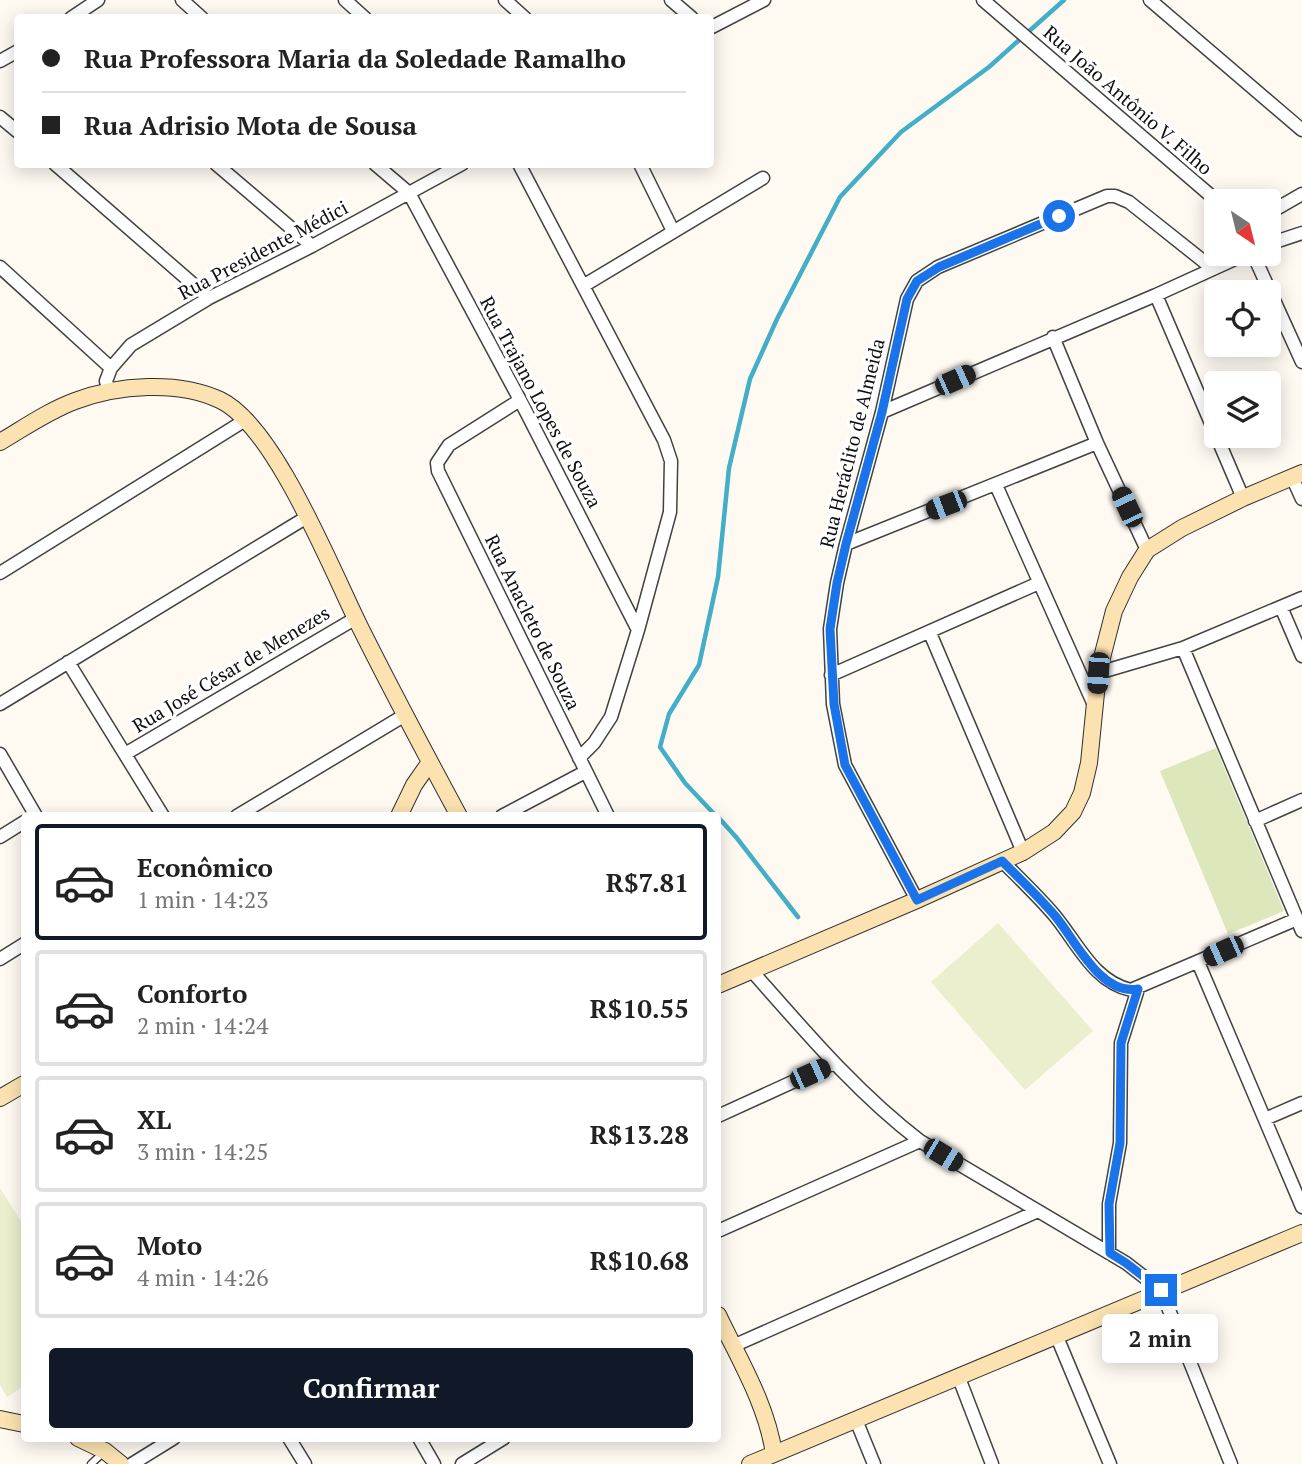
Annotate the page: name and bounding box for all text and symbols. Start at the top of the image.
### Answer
street label: Rua João Antônio V. Filho [1039,19,1218,180]
text: Rua Professora Maria da Soledade Ramalho [84,41,626,75]
text: Rua Adrisio Mota de Sousa [84,108,417,142]
north arrow [1204,189,1281,266]
map controls [1204,189,1281,448]
street label: Rua Presidente Médici [174,194,352,305]
route start [1043,200,1075,232]
button: locate [1204,280,1281,357]
street label: Rua Trajano Lopes de Souza [475,292,608,512]
street label: Rua Heráclito de Almeida [813,335,890,550]
car [932,362,979,398]
button: layers [1204,371,1281,448]
car [1109,484,1146,530]
car [923,488,970,522]
street label: Rua Anacleto de Souza [480,530,587,714]
street label: Rua José César de Menezes [127,600,334,737]
car [1087,651,1110,695]
text: Econômico [137,850,273,884]
icon: car [53,851,116,914]
text: R$7.81 [606,865,689,899]
text: 1 min · 14:23 [137,884,269,915]
car [1200,933,1247,969]
text: Conforto [137,976,247,1010]
icon: car [53,977,116,1040]
text: R$10.55 [590,991,689,1025]
text: 2 min · 14:24 [137,1010,269,1041]
car [787,1056,834,1092]
text: XL [137,1102,171,1136]
icon: car [53,1103,116,1166]
text: R$13.28 [590,1117,689,1151]
car [920,1135,967,1175]
text: 3 min · 14:25 [137,1136,269,1167]
text: Moto [137,1228,202,1262]
icon: car [53,1229,116,1292]
text: R$10.68 [590,1243,689,1277]
text: 4 min · 14:26 [137,1262,269,1293]
route end [1145,1274,1177,1306]
callout: 2 min [1103,1314,1219,1364]
text: 2 min [1129,1323,1191,1354]
button: Confirmar [49,1348,693,1428]

